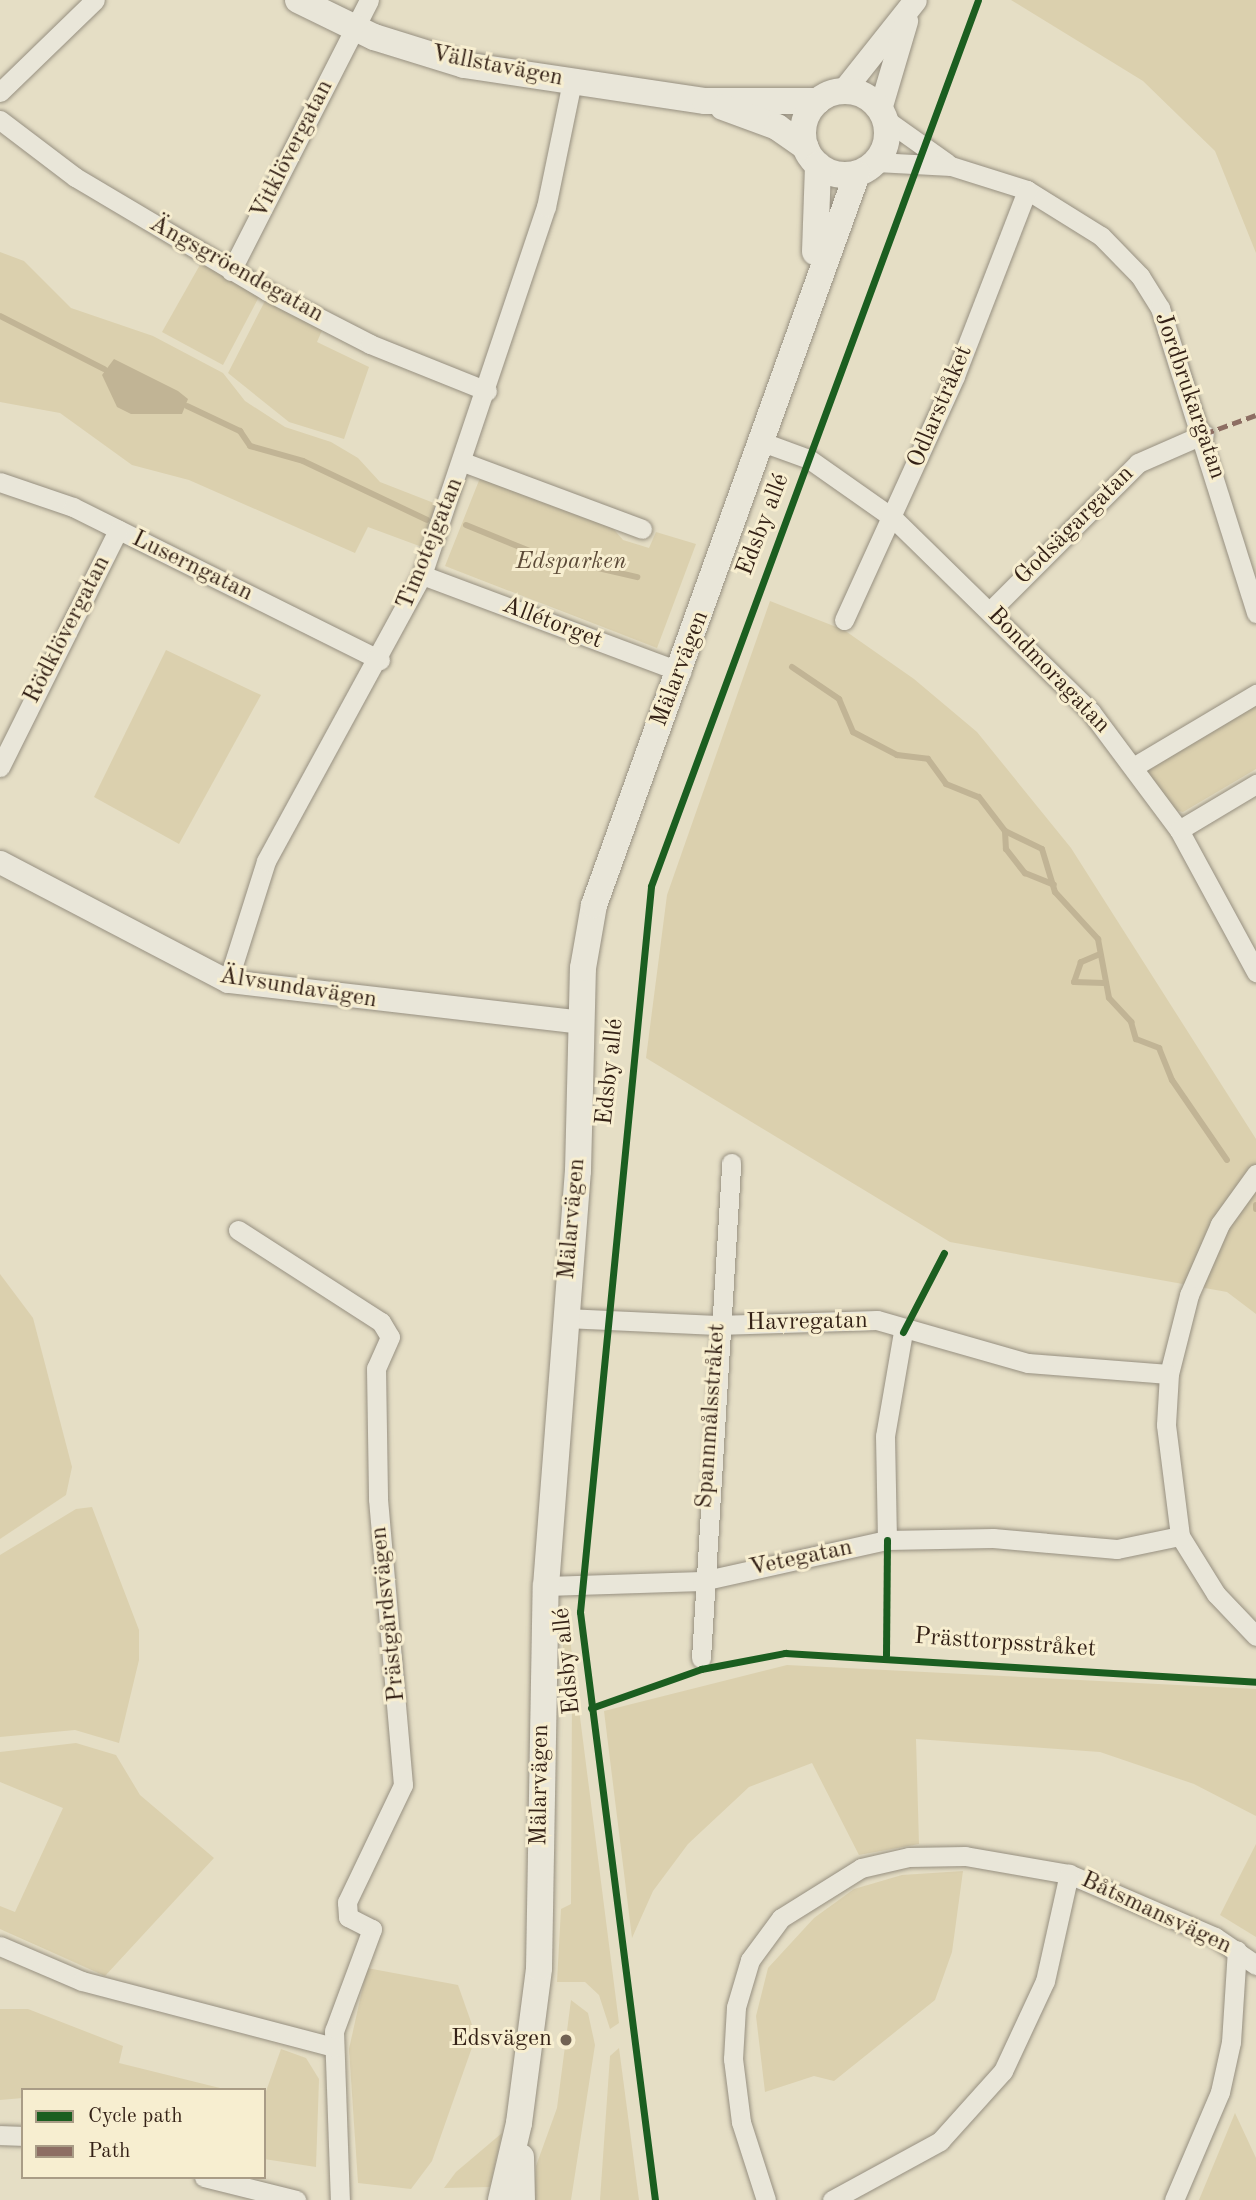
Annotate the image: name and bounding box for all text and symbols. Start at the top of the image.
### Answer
street label: Vällstavägen [429,40,565,94]
street label: Vitklövergatan [246,75,340,225]
street label: Ängsgröendegatan [144,210,328,330]
street label: Jordbrukargatan [1147,309,1231,483]
street label: Odlarstråket [902,342,980,472]
street label: Godsägargatan [1009,460,1141,592]
street label: Edsby allé [731,470,797,580]
street label: Timotejgatan [391,474,471,614]
street label: Luserngatan [127,525,257,609]
park label: Edsparken [515,549,627,577]
street label: Rödklövergatan [18,551,118,709]
street label: Allétorget [498,592,606,656]
street label: Bondmoragatan [980,602,1116,740]
street label: Mälarvägen [646,607,716,731]
street label: Älvsundavägen [217,962,379,1016]
street label: Edsby allé [591,1017,631,1127]
street label: Mälarvägen [553,1157,593,1281]
street label: Havregatan [746,1308,868,1338]
street label: Spannmålsstråket [691,1323,733,1509]
street label: Prästgårdsvägen [365,1525,413,1703]
street label: Vetegatan [747,1534,855,1584]
street label: Edsby allé [548,1606,588,1716]
street label: Prästtorpsstråket [913,1623,1097,1665]
street label: Mälarvägen [526,1724,556,1846]
street label: Båtsmansvägen [1076,1866,1236,1962]
place label: Edsvägen [451,2026,552,2054]
marker: Edsvägen [558,2032,574,2048]
legend [21,2088,266,2179]
text: Cycle path [88,2106,183,2127]
text: Path [88,2141,131,2162]

